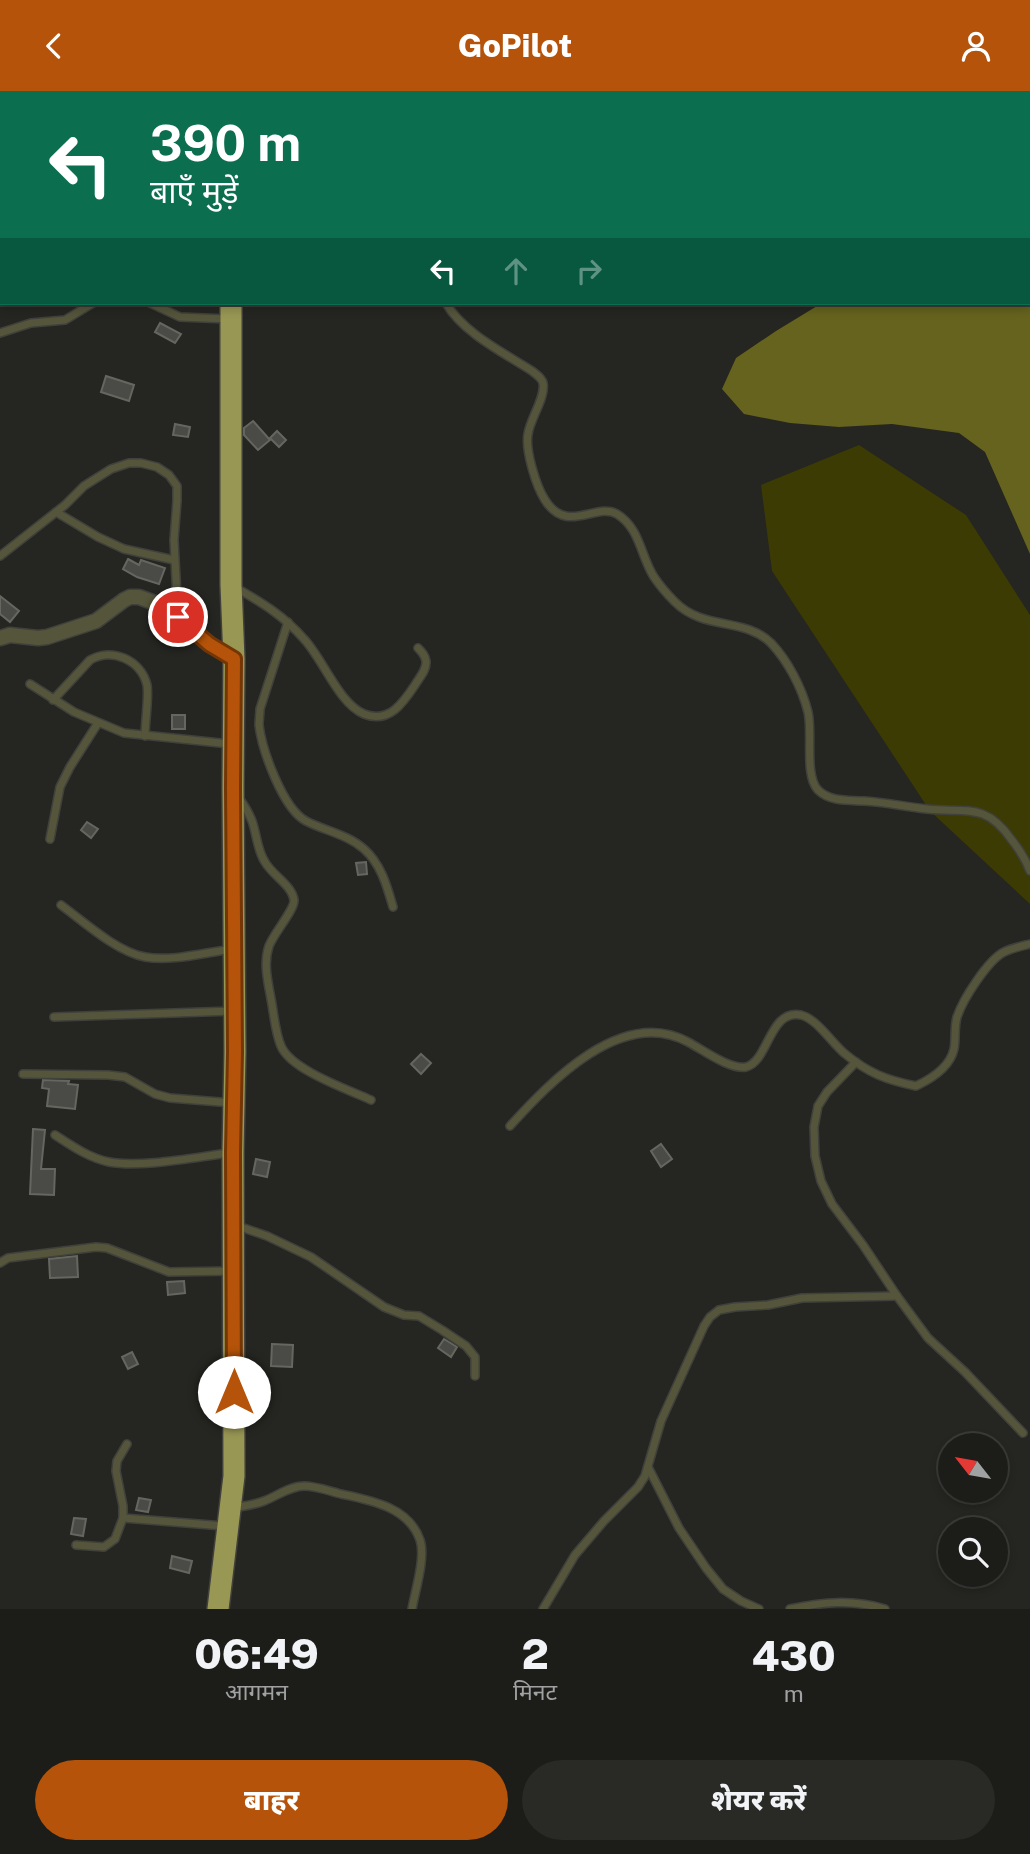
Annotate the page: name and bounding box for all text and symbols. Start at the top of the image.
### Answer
icon: back [35,27,73,65]
text: GoPilot [458,27,572,64]
icon: person [957,27,995,65]
text: 390 m [150,114,301,172]
icon: left [35,119,126,210]
text: बाएँ मुड़ें [150,173,238,210]
icon: left [424,252,462,290]
icon: ahead [497,252,535,290]
icon: right [570,252,608,290]
pin [148,587,208,647]
icon: arrive [159,598,197,636]
position arrow [197,1355,271,1429]
north arrow [938,1433,1008,1503]
map controls [938,1433,1008,1587]
button: search [938,1517,1008,1587]
text: 06:49 [194,1629,319,1678]
text: 2 [521,1629,549,1678]
text: 430 [751,1631,836,1680]
text: आगमन [225,1678,288,1705]
text: मिनट [513,1678,557,1705]
text: m [784,1680,804,1707]
button: बाहर [35,1760,508,1840]
button: शेयर करें [522,1760,995,1840]

